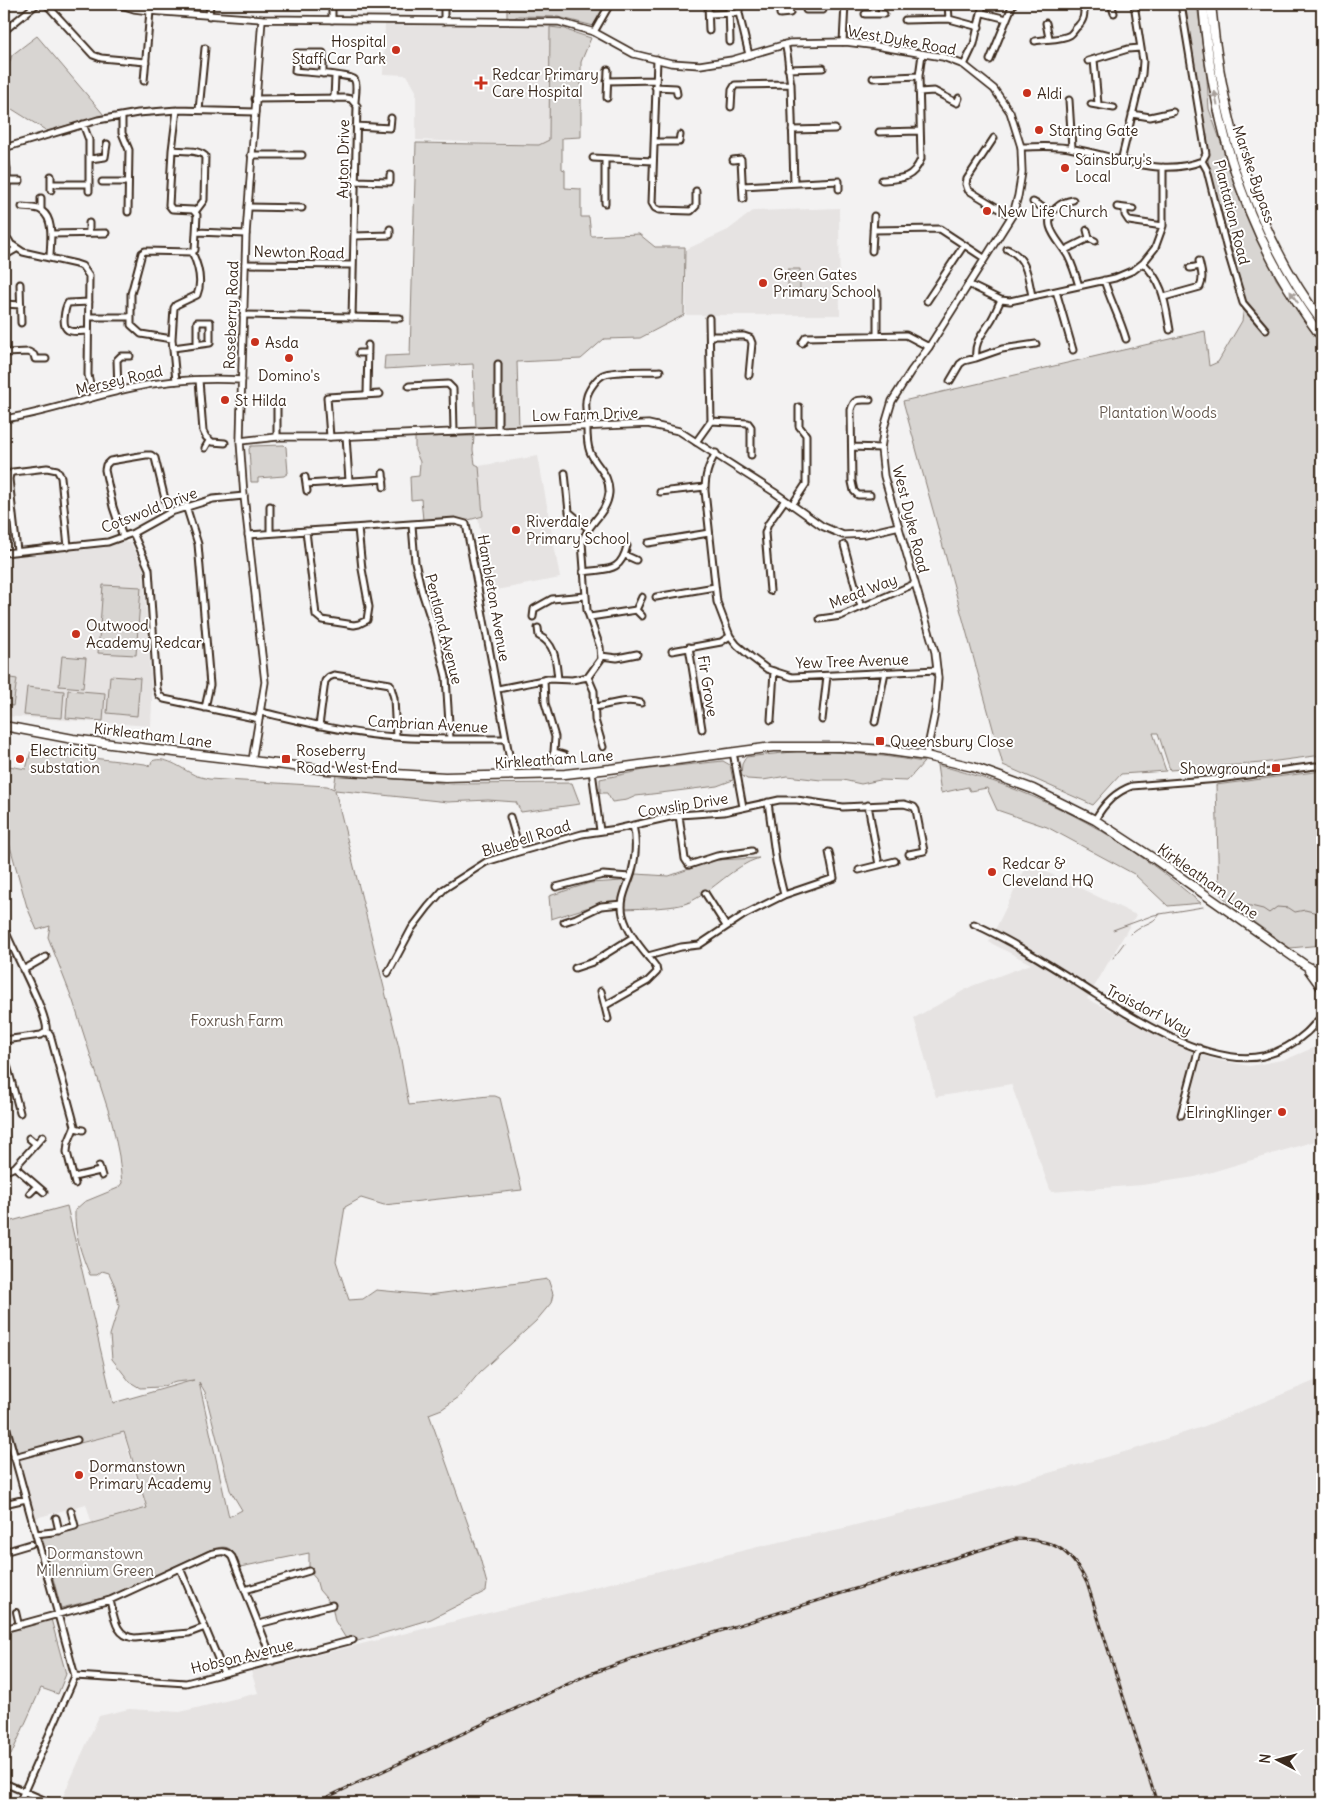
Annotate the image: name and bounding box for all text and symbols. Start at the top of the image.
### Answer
street label: West Dyke Road [846,21,958,59]
place label: Hospital Staff Car Park [292,32,386,68]
marker: Hospital Staff Car Park [390,44,402,56]
place label: Redcar Primary Care Hospital [492,65,599,101]
marker: Redcar Primary Care Hospital [474,76,488,90]
place label: Aldi [1037,84,1062,103]
marker: Aldi [1021,87,1033,99]
one-way arrow [1212,90,1220,106]
street label: Ayton Drive [333,119,353,199]
place label: Starting Gate [1049,121,1138,140]
street label: Marske Bypass [1228,123,1280,225]
marker: Starting Gate [1033,124,1045,136]
place label: Sainsbury's Local [1075,150,1152,186]
street label: Plantation Road [1210,158,1254,267]
marker: Sainsbury's Local [1059,162,1071,174]
place label: New Life Church [997,202,1108,221]
marker: New Life Church [981,205,993,217]
street label: Newton Road [253,242,345,262]
street label: Roseberry Road [220,260,242,370]
place label: Green Gates Primary School [773,265,876,301]
marker: Green Gates Primary School [757,277,769,289]
one-way arrow [1289,290,1299,304]
place label: Asda [265,333,299,352]
marker: Asda [249,336,261,348]
marker: Domino's [283,352,295,364]
street label: Mersey Road [74,361,164,399]
place label: Domino's [258,366,320,385]
place label: St Hilda [235,391,287,410]
marker: St Hilda [219,394,231,406]
street label: Low Farm Drive [531,403,639,425]
park label: Plantation Woods [1099,403,1217,422]
street label: West Dyke Road [888,463,934,575]
street label: Cotswold Drive [98,483,200,537]
place label: Riverdale Primary School [526,512,629,548]
marker: Riverdale Primary School [510,524,522,536]
street label: Hambleton Avenue [474,533,514,663]
street label: Mead Way [826,569,900,613]
street label: Pentland Avenue [421,572,467,686]
place label: Outwood Academy Redcar [86,616,202,652]
marker: Outwood Academy Redcar [70,628,82,640]
street label: Yew Tree Avenue [795,650,909,672]
street label: Fir Grove [694,654,722,718]
street label: Cambrian Avenue [367,711,489,737]
street label: Kirkleatham Lane [93,718,213,752]
place label: Queensbury Close [890,732,1014,751]
marker: Queensbury Close [874,735,886,747]
place label: Electricity substation [30,741,100,777]
place label: Roseberry Road West End [296,741,398,777]
street label: Kirkleatham Lane [494,745,614,773]
marker: Electricity substation [14,753,26,765]
marker: Roseberry Road West End [280,753,292,765]
place label: Showground [1180,759,1266,778]
marker: Showground [1270,762,1282,774]
street label: Cowslip Drive [637,788,729,822]
street label: Bluebell Road [479,815,573,861]
street label: Kirkleatham Lane [1154,839,1262,923]
place label: Redcar & Cleveland HQ [1002,854,1094,890]
marker: Redcar & Cleveland HQ [986,866,998,878]
street label: Troisdorf Way [1103,980,1195,1040]
park label: Foxrush Farm [191,1011,283,1030]
place label: ElringKlinger [1186,1103,1272,1122]
marker: ElringKlinger [1276,1106,1288,1118]
place label: Dormanstown Primary Academy [89,1457,212,1493]
marker: Dormanstown Primary Academy [73,1469,85,1481]
park label: Dormanstown Millennium Green [36,1544,154,1580]
street label: Hobson Avenue [189,1634,295,1678]
north arrow [1254,1734,1304,1784]
text: N [1256,1753,1275,1764]

